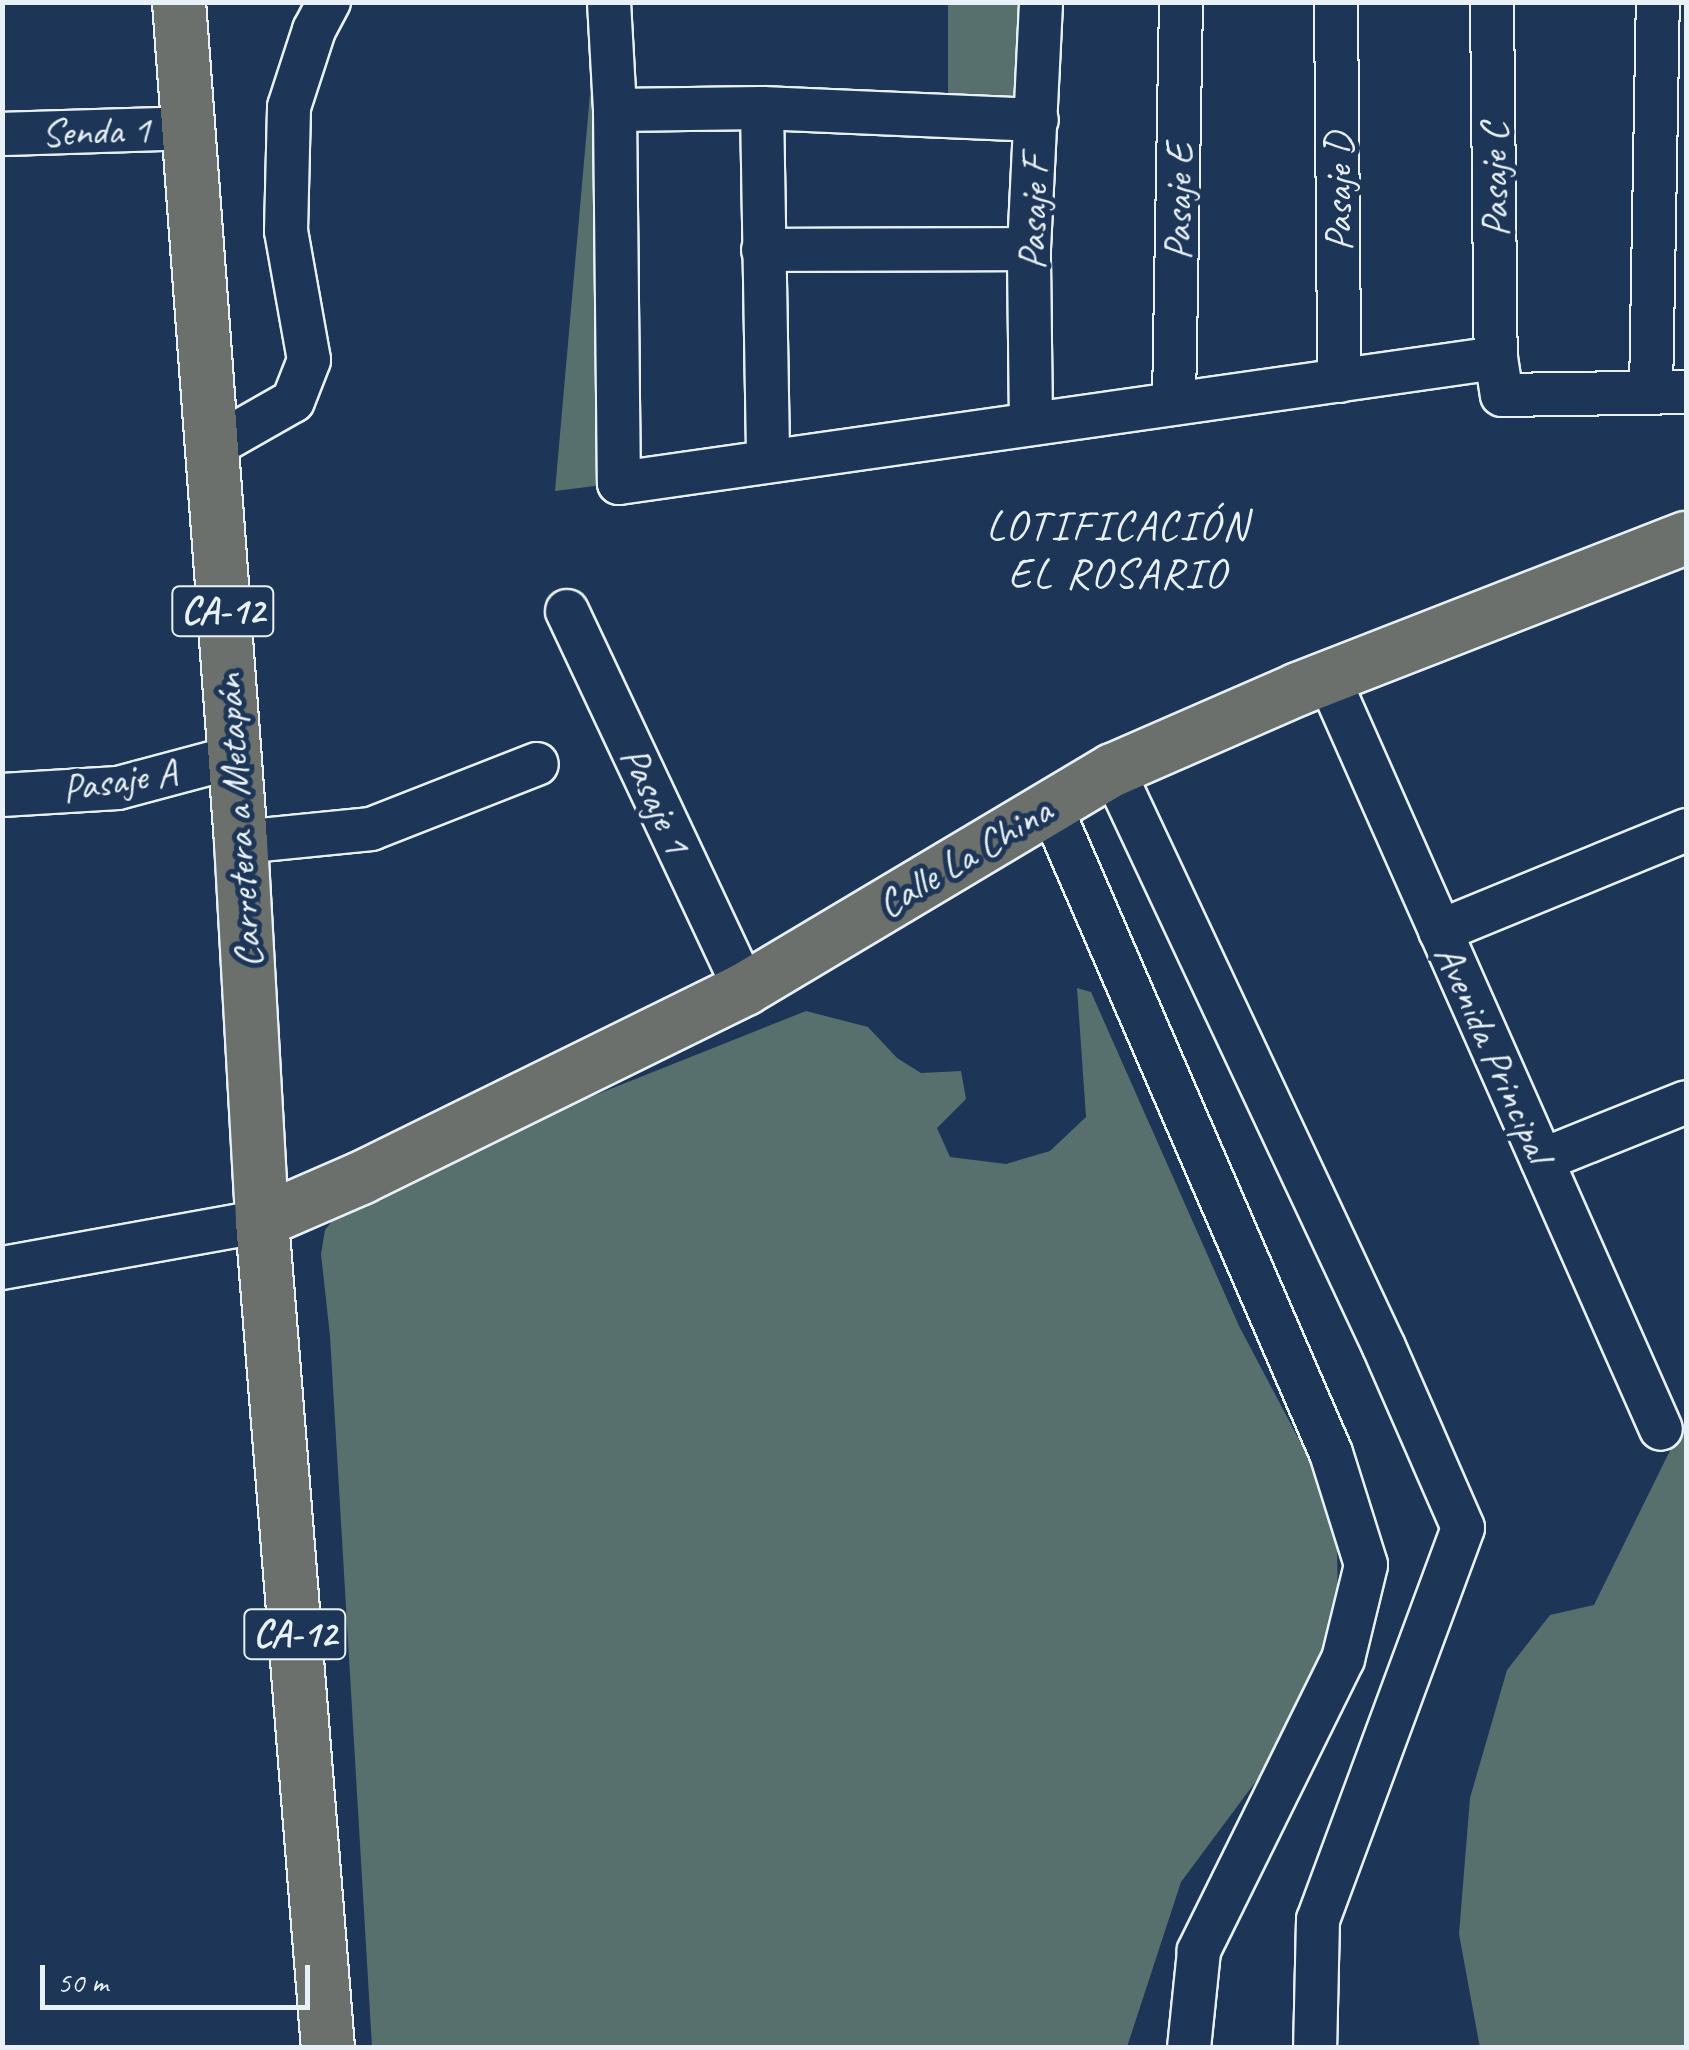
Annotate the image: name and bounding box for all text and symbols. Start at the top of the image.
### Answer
street label: Senda 1 [41,105,151,157]
street label: Pasaje C [1469,123,1519,237]
street label: Pasaje D [1314,133,1362,251]
street label: Pasaje E [1153,144,1203,260]
street label: Pasaje F [1007,156,1059,270]
district label: LOTIFICACIÓN EL ROSARIO [987,501,1249,600]
road number: CA-12 [170,578,276,644]
street label: Carretera a Metapán [204,672,272,970]
street label: Pasaje 1 [610,739,702,861]
street label: Pasaje A [58,747,180,813]
street label: Calle La China [868,786,1060,928]
street label: Avenida Principal [1425,937,1563,1169]
road number: CA-12 [242,1601,348,1667]
scale bar [45,1945,315,2007]
text: 50 m [57,1963,108,2001]

